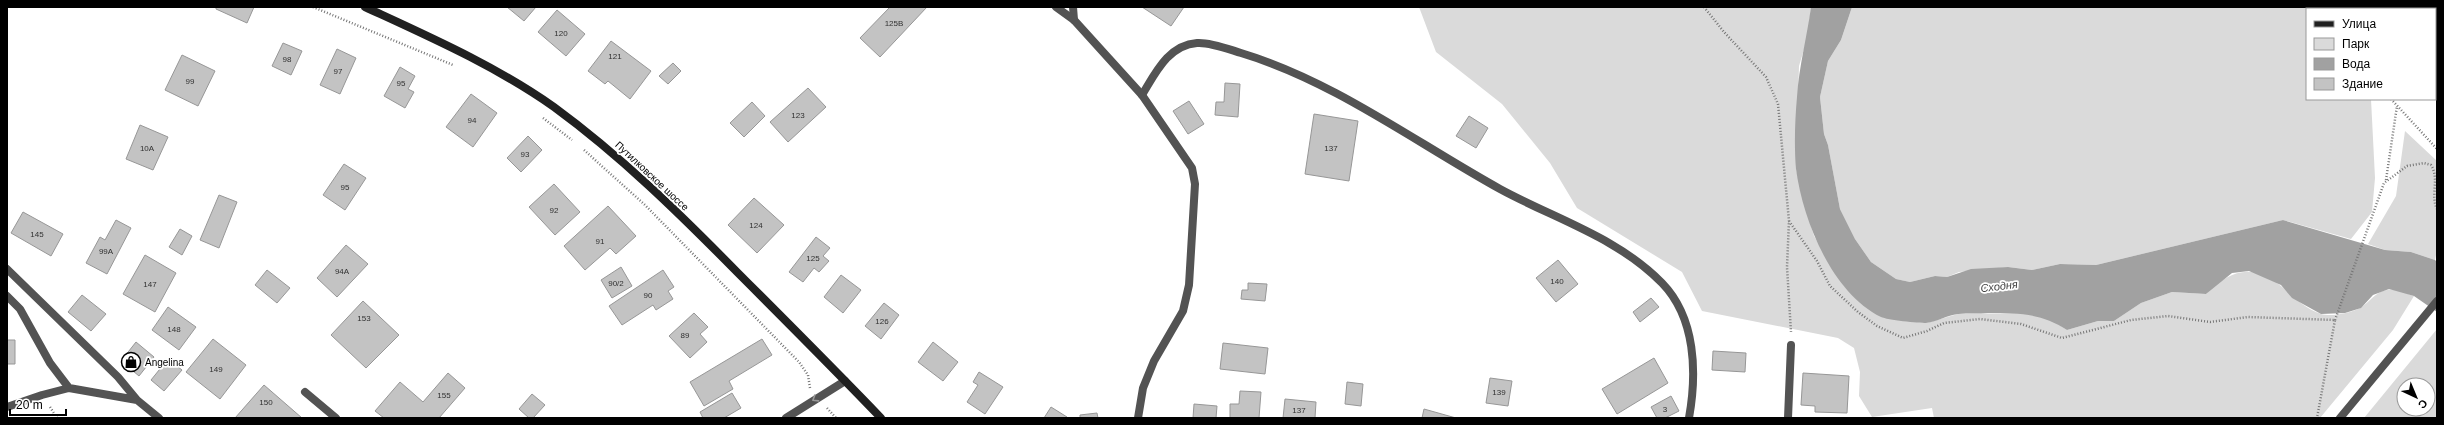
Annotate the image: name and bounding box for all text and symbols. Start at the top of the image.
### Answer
legend [2306,8,2436,100]
text: Улица [2342,17,2376,31]
house number: 125В [885,19,903,28]
house number: 120 [554,29,568,38]
text: Парк [2342,37,2370,51]
house number: 121 [608,52,622,61]
house number: 98 [283,55,292,64]
text: Вода [2342,57,2370,71]
house number: 97 [334,67,343,76]
house number: 99 [186,77,195,86]
text: Здание [2342,77,2383,91]
house number: 95 [397,79,406,88]
house number: 123 [791,111,805,120]
house number: 94 [468,116,477,125]
street label: Путилковское шоссе [613,139,691,213]
house number: 10А [140,144,155,153]
house number: 137 [1324,144,1338,153]
house number: 93 [521,150,530,159]
house number: 95 [341,183,350,192]
house number: 92 [550,206,559,215]
house number: 124 [749,221,763,230]
house number: 145 [30,230,44,239]
house number: 91 [596,237,605,246]
house number: 99А [99,247,114,256]
house number: 125 [806,254,820,263]
house number: 94А [335,267,350,276]
house number: 140 [1550,277,1564,286]
water label: Сходня [1980,278,2018,294]
house number: 90/2 [608,279,624,288]
house number: 147 [143,280,157,289]
house number: 90 [644,291,653,300]
house number: 153 [357,314,371,323]
house number: 126 [875,317,889,326]
house number: 148 [167,325,181,334]
house number: 89 [681,331,690,340]
shop icon: Angelina [120,351,142,373]
place label: Angelina [145,357,184,368]
house number: 149 [209,365,223,374]
north arrow [2396,377,2436,417]
house number: 139 [1492,388,1506,397]
scale bar [10,391,66,417]
house number: 155 [437,391,451,400]
one-way arrow [812,394,819,402]
text: С [2416,397,2430,411]
text: 20 m [16,398,43,412]
house number: 150 [259,398,273,407]
house number: 3 [1663,405,1668,414]
house number: 137 [1292,406,1306,415]

